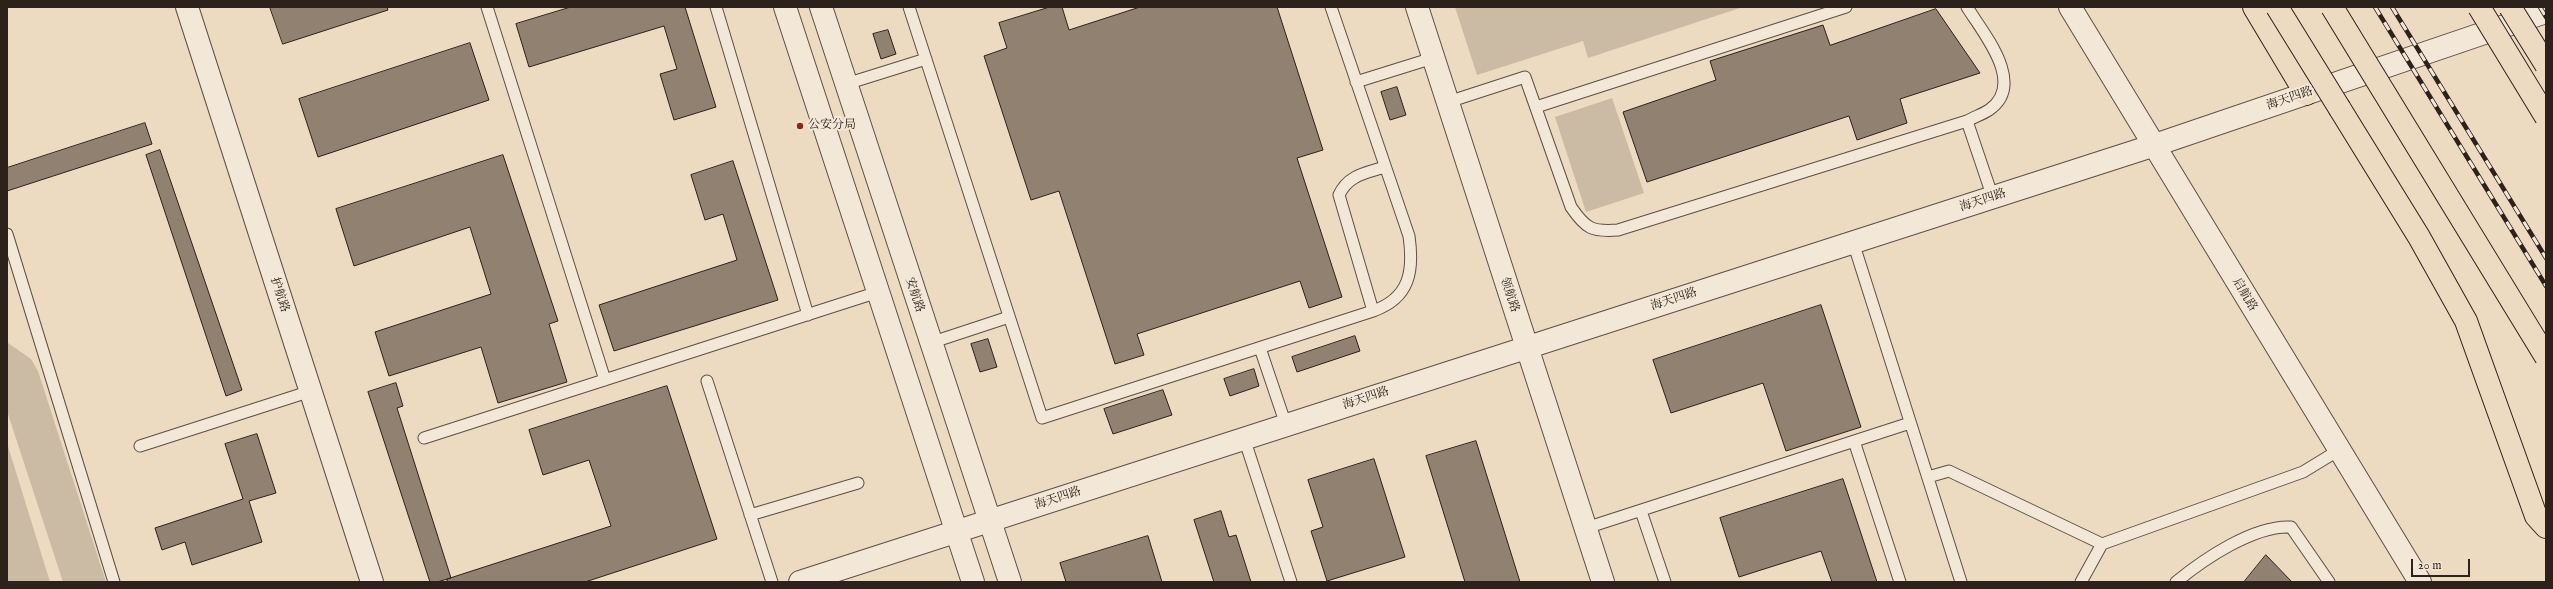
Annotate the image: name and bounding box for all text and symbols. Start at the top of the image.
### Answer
street label: 海天四路 [2265,84,2315,114]
place label: 公安分局 [808,119,856,133]
marker: 公安分局 [795,121,805,131]
street label: 海天四路 [1958,187,2008,215]
street label: 护航路 [267,276,291,314]
street label: 安航路 [902,276,926,314]
street label: 领航路 [1497,276,1521,314]
street label: 启航路 [2229,276,2259,314]
street label: 海天四路 [1649,286,1699,314]
street label: 海天四路 [1341,385,1391,413]
street label: 海天四路 [1033,485,1083,513]
scale bar [2413,551,2472,577]
text: 20 m [2418,558,2441,573]

